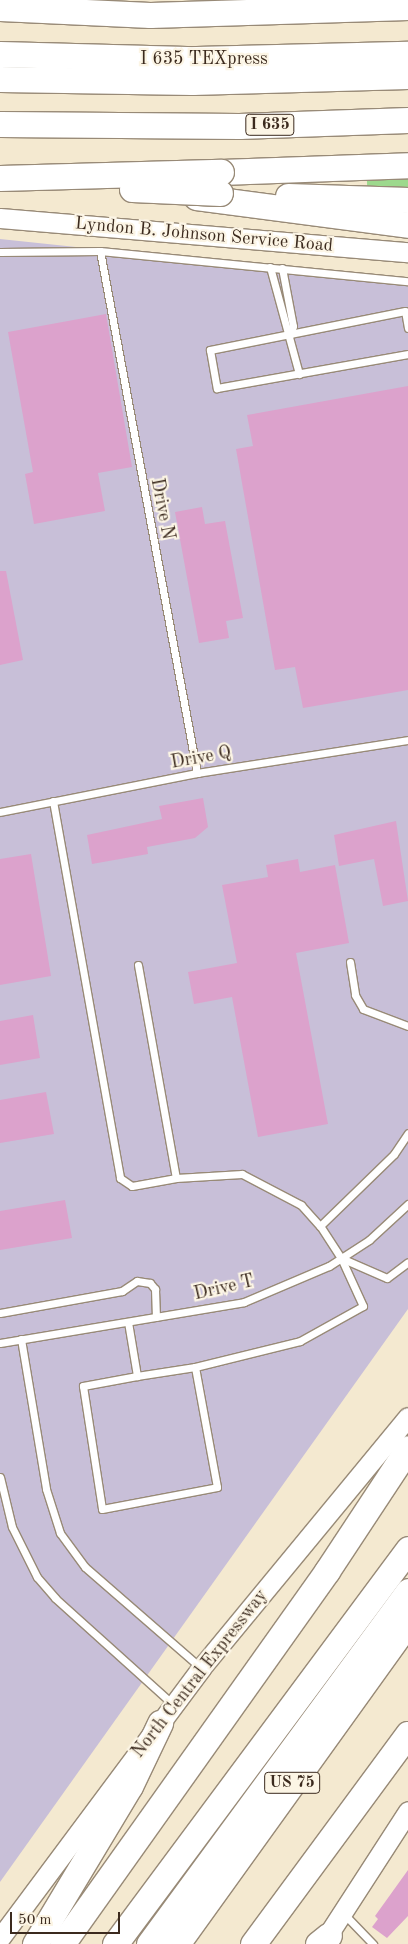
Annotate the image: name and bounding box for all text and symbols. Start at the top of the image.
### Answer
street label: I 635 TEXpress [140,48,268,70]
road number: I 635 [245,112,295,138]
street label: Lyndon B. Johnson Service Road [74,213,334,257]
street label: Drive N [145,476,179,542]
street label: Drive Q [169,742,233,774]
street label: Drive T [192,1271,256,1305]
street label: North Central Expressway [128,1585,272,1763]
road number: US 75 [263,1770,321,1796]
scale bar [12,1902,122,1934]
text: 50 m [18,1913,52,1928]

